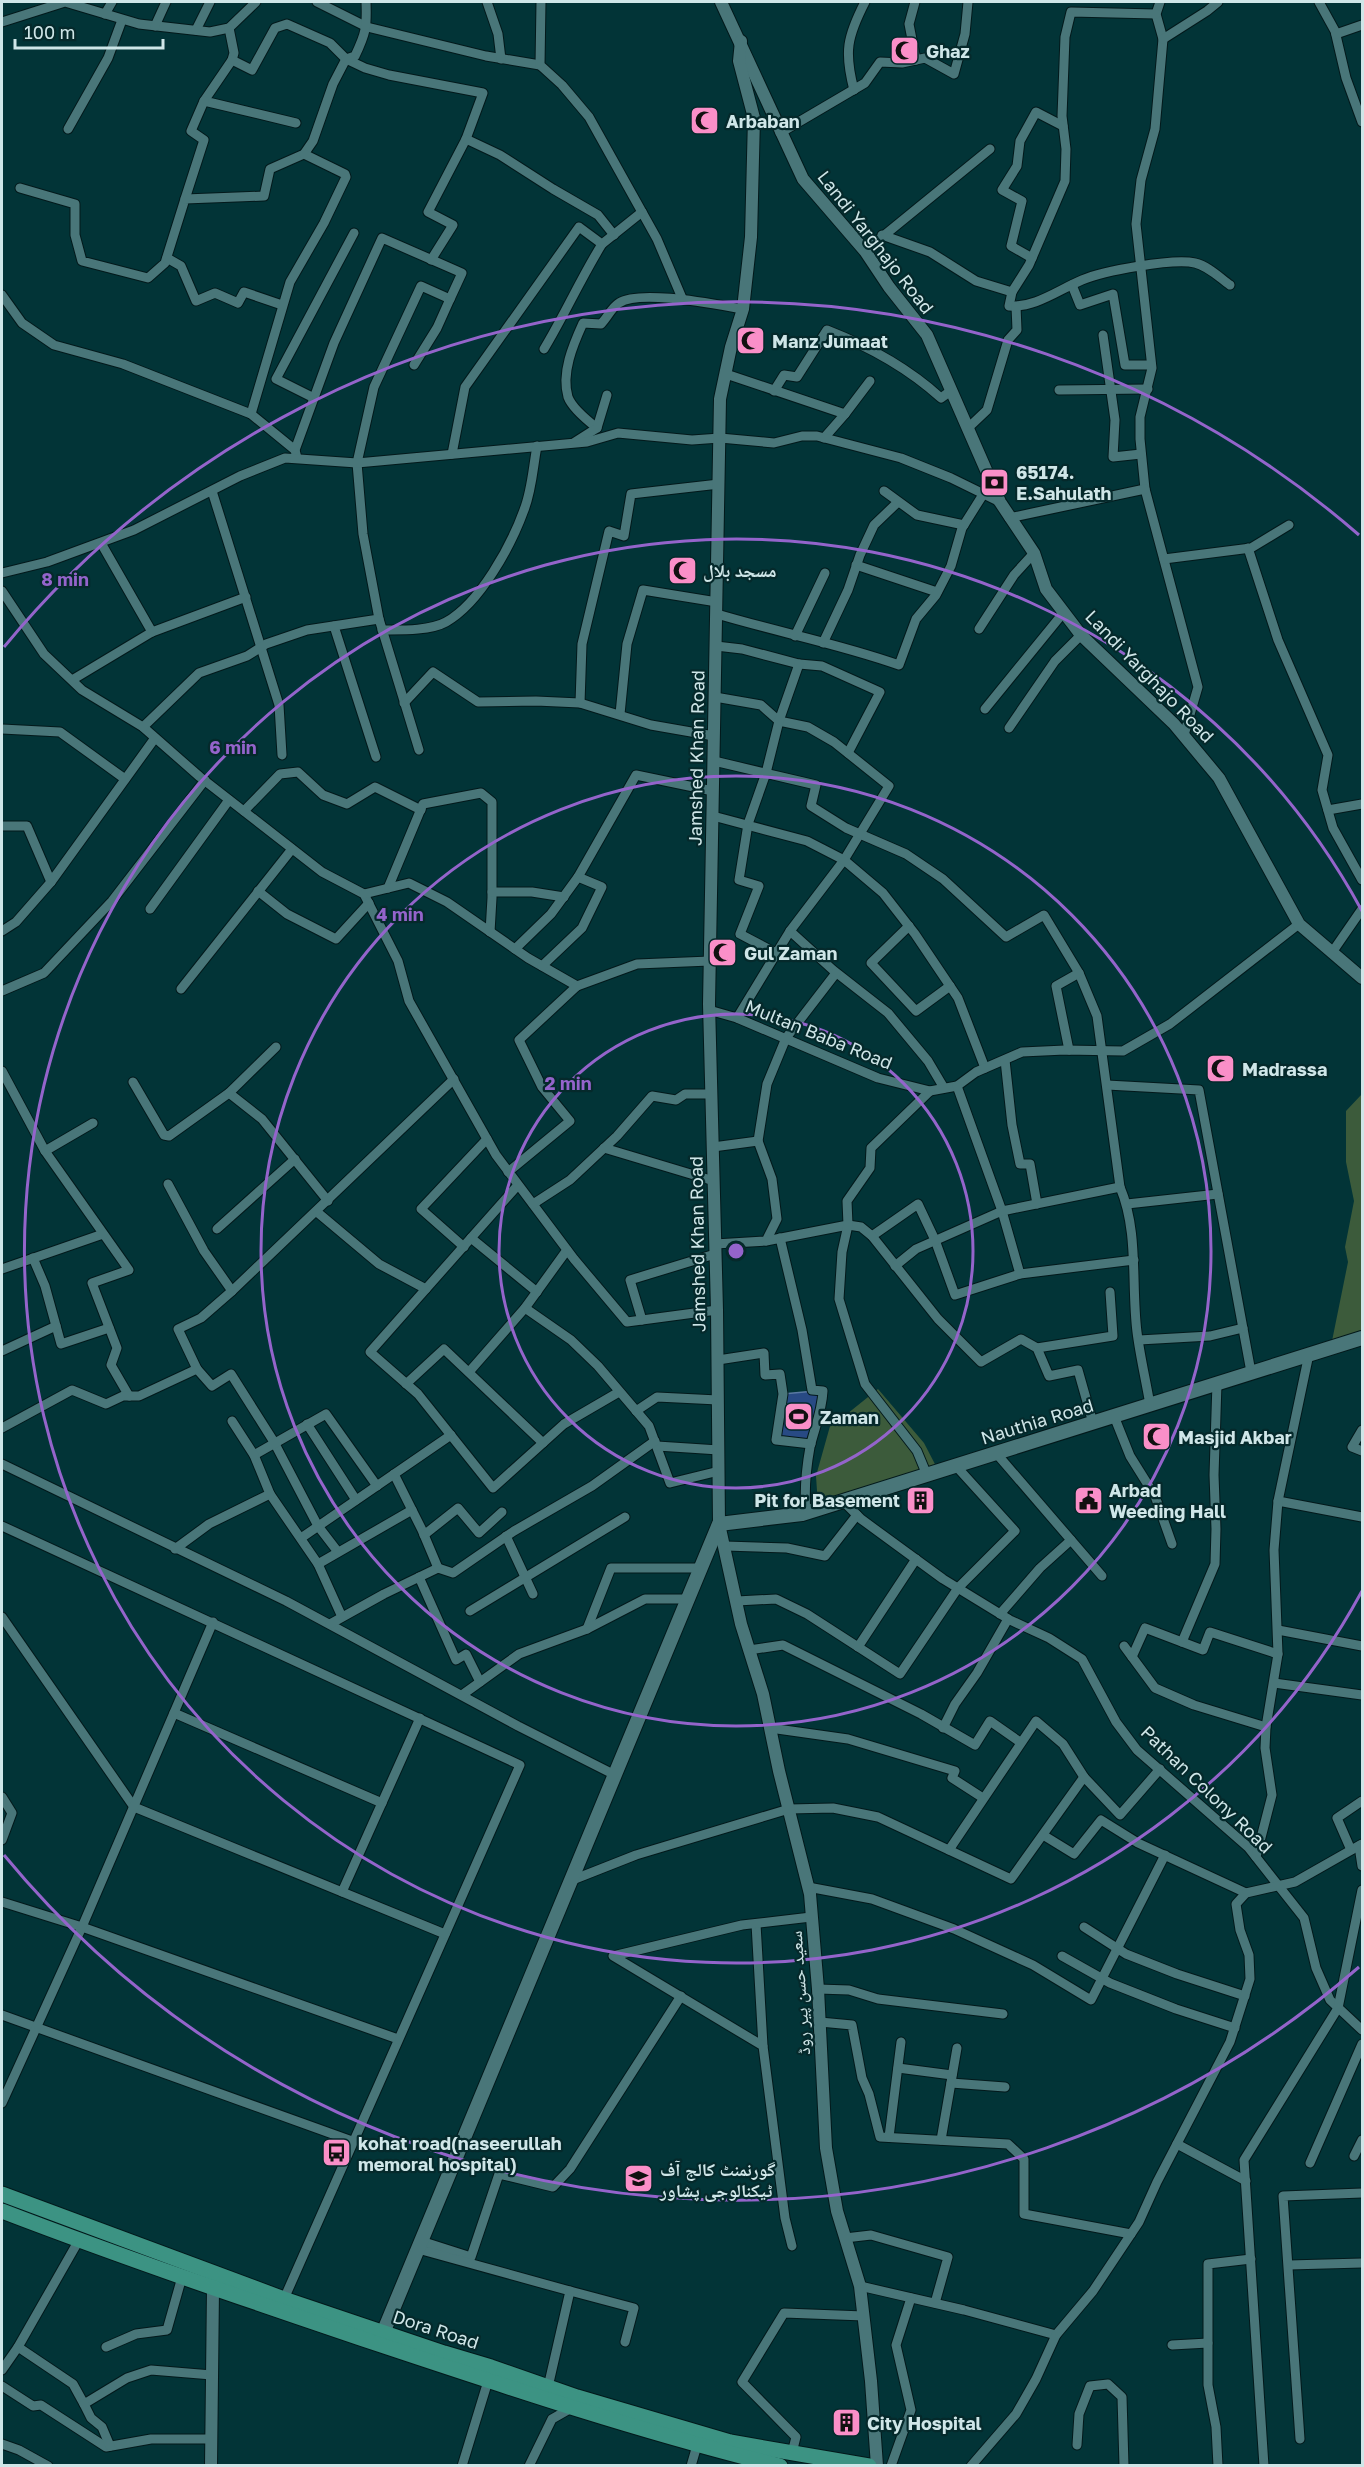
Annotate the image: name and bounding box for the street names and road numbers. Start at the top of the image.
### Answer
street label: Landi Yarghajo Road [813,166,939,318]
street label: Landi Yarghajo Road [1081,605,1219,747]
street label: Jamshed Khan Road [683,670,709,846]
street label: Multan Baba Road [742,994,896,1074]
street label: Jamshed Khan Road [684,1156,710,1332]
street label: Nauthia Road [978,1393,1096,1449]
street label: Pathan Colony Road [1137,1721,1277,1857]
street label: سعید حسن پیر روڈ [784,1930,815,2056]
street label: Dora Road [390,2305,482,2353]

